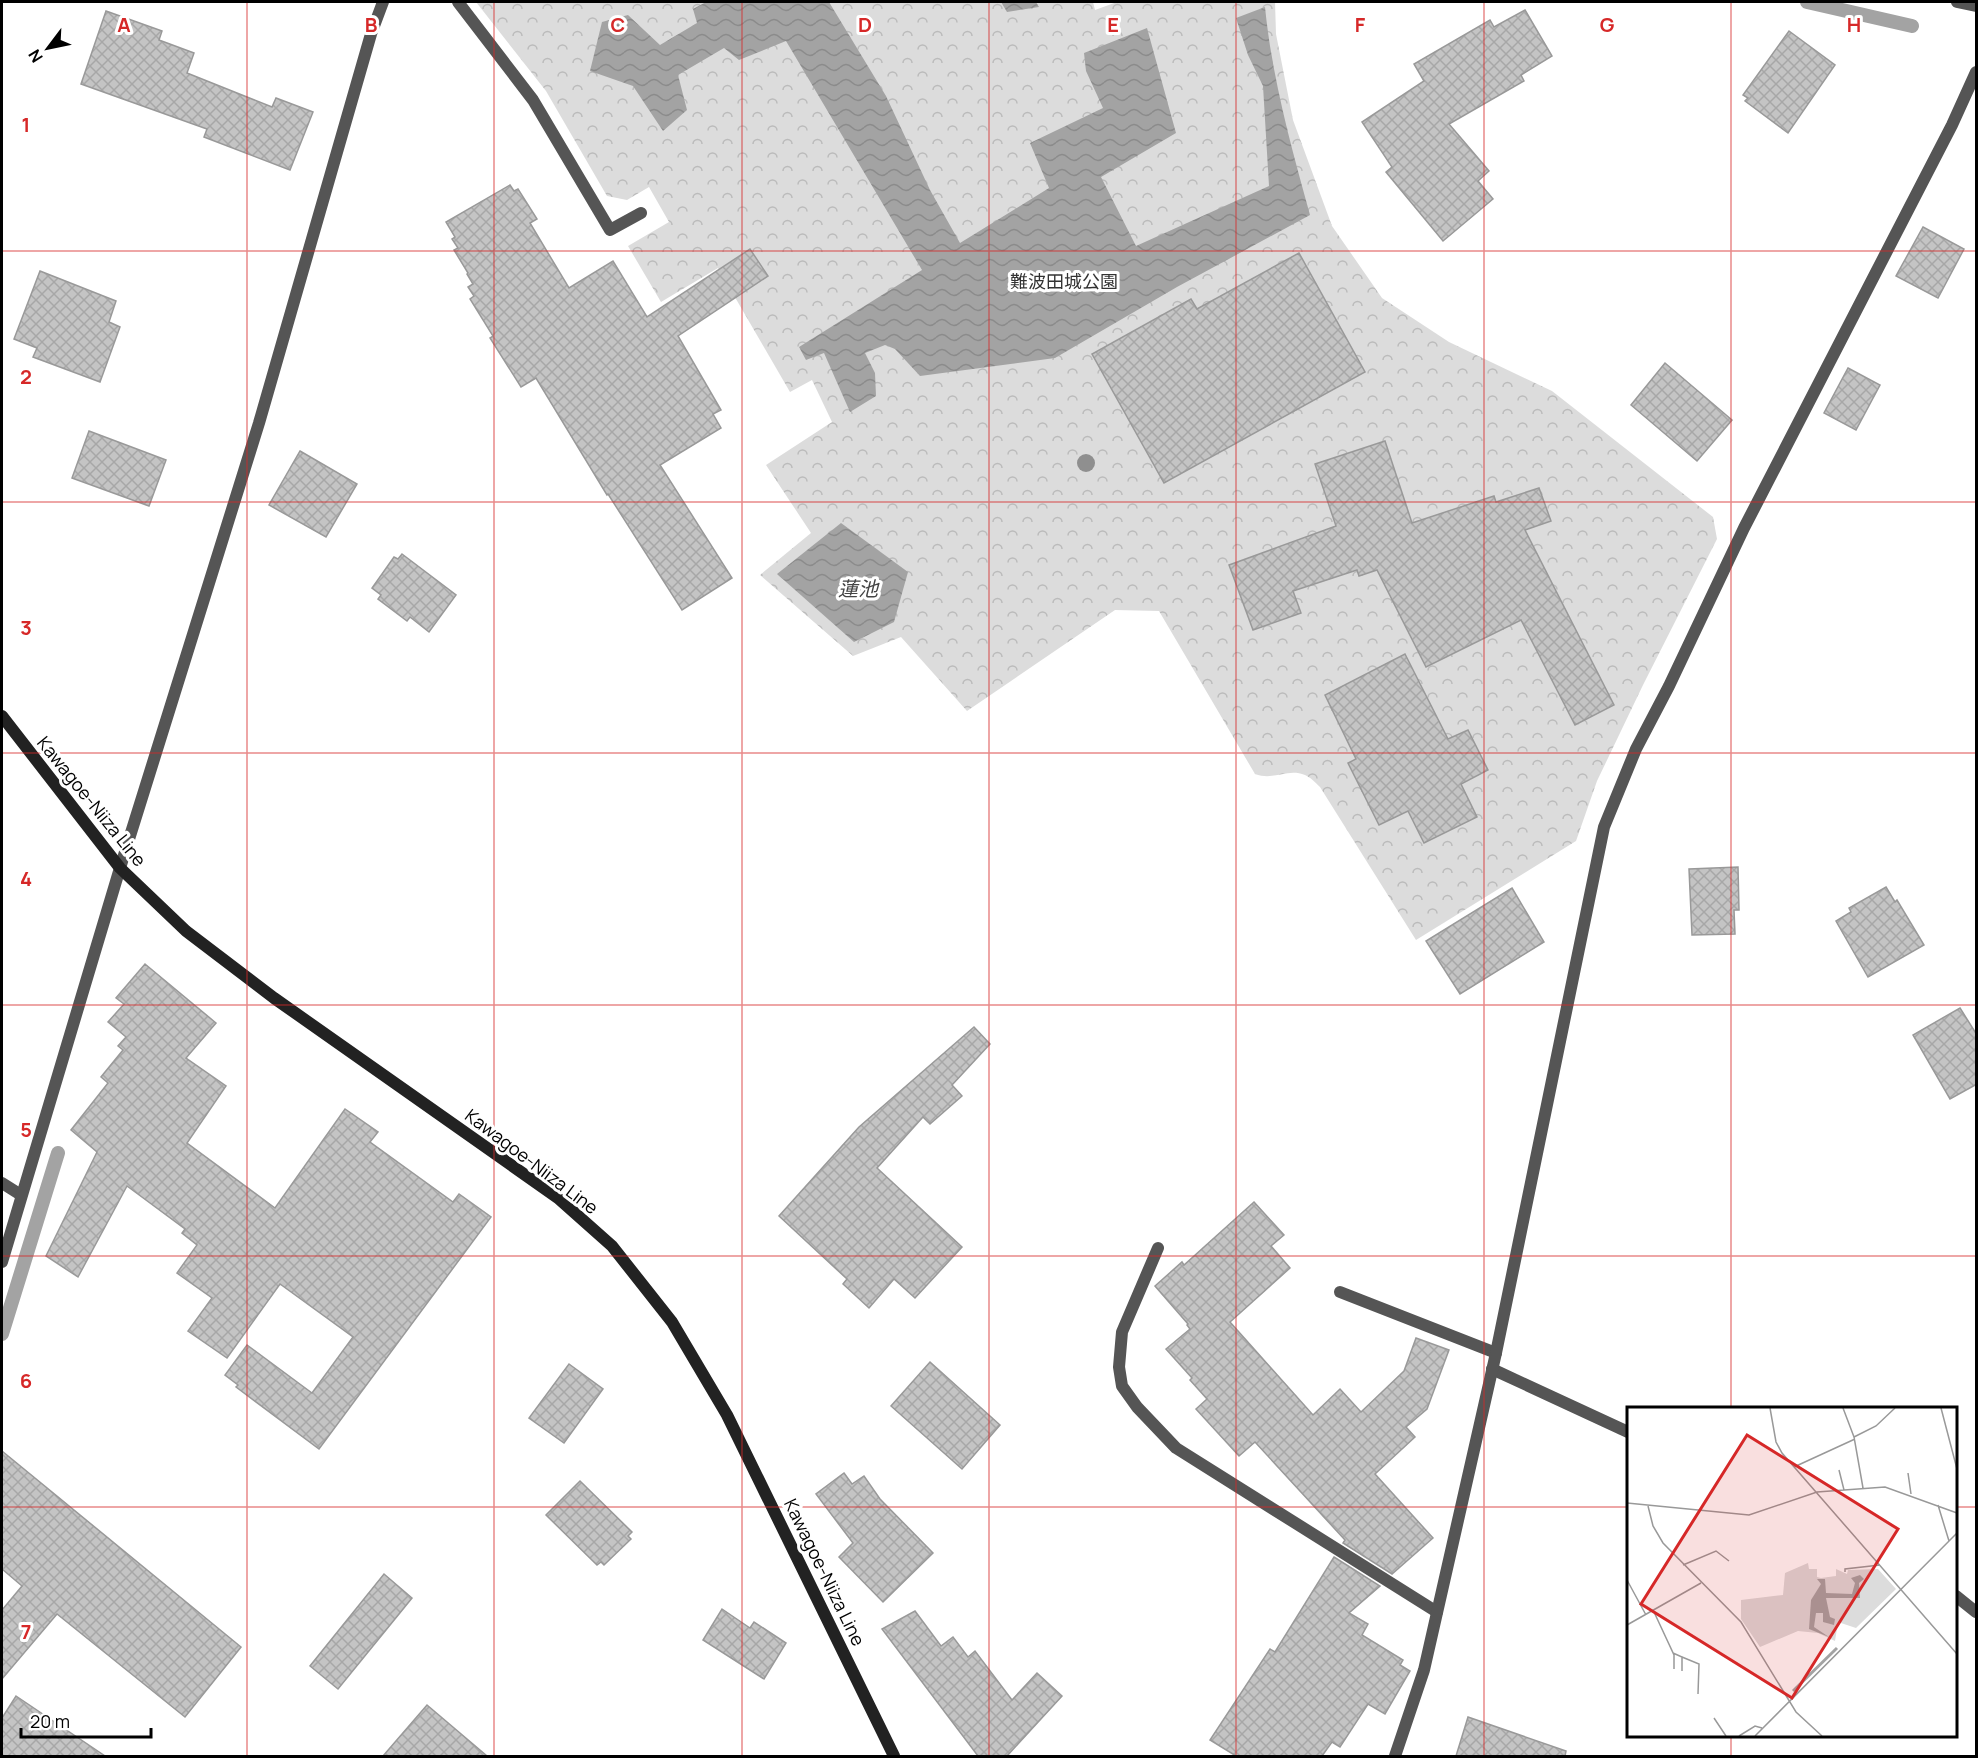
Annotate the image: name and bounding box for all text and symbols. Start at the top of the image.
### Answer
text: A [117,11,131,38]
text: B [365,11,378,38]
text: C [611,11,625,38]
text: D [858,11,872,38]
text: E [1107,11,1119,38]
text: F [1355,11,1366,38]
text: G [1600,11,1615,38]
text: H [1847,11,1861,38]
north arrow [18,18,78,78]
text: N [23,45,48,67]
text: 1 [22,111,30,138]
park label: 難波田城公園 [1010,269,1118,293]
text: 2 [20,363,32,390]
water label: 蓮池 [838,575,880,602]
text: 3 [20,614,32,641]
street label: Kawagoe-Niiza Line [32,731,152,871]
text: 4 [20,865,32,892]
street label: Kawagoe-Niiza Line [461,1103,603,1219]
text: 5 [20,1116,32,1143]
text: 6 [20,1367,32,1394]
inset map [1627,1407,1957,1737]
street label: Kawagoe-Niiza Line [779,1494,871,1650]
text: 7 [21,1618,31,1645]
scale bar [21,1701,152,1739]
text: 20 m [30,1709,70,1733]

